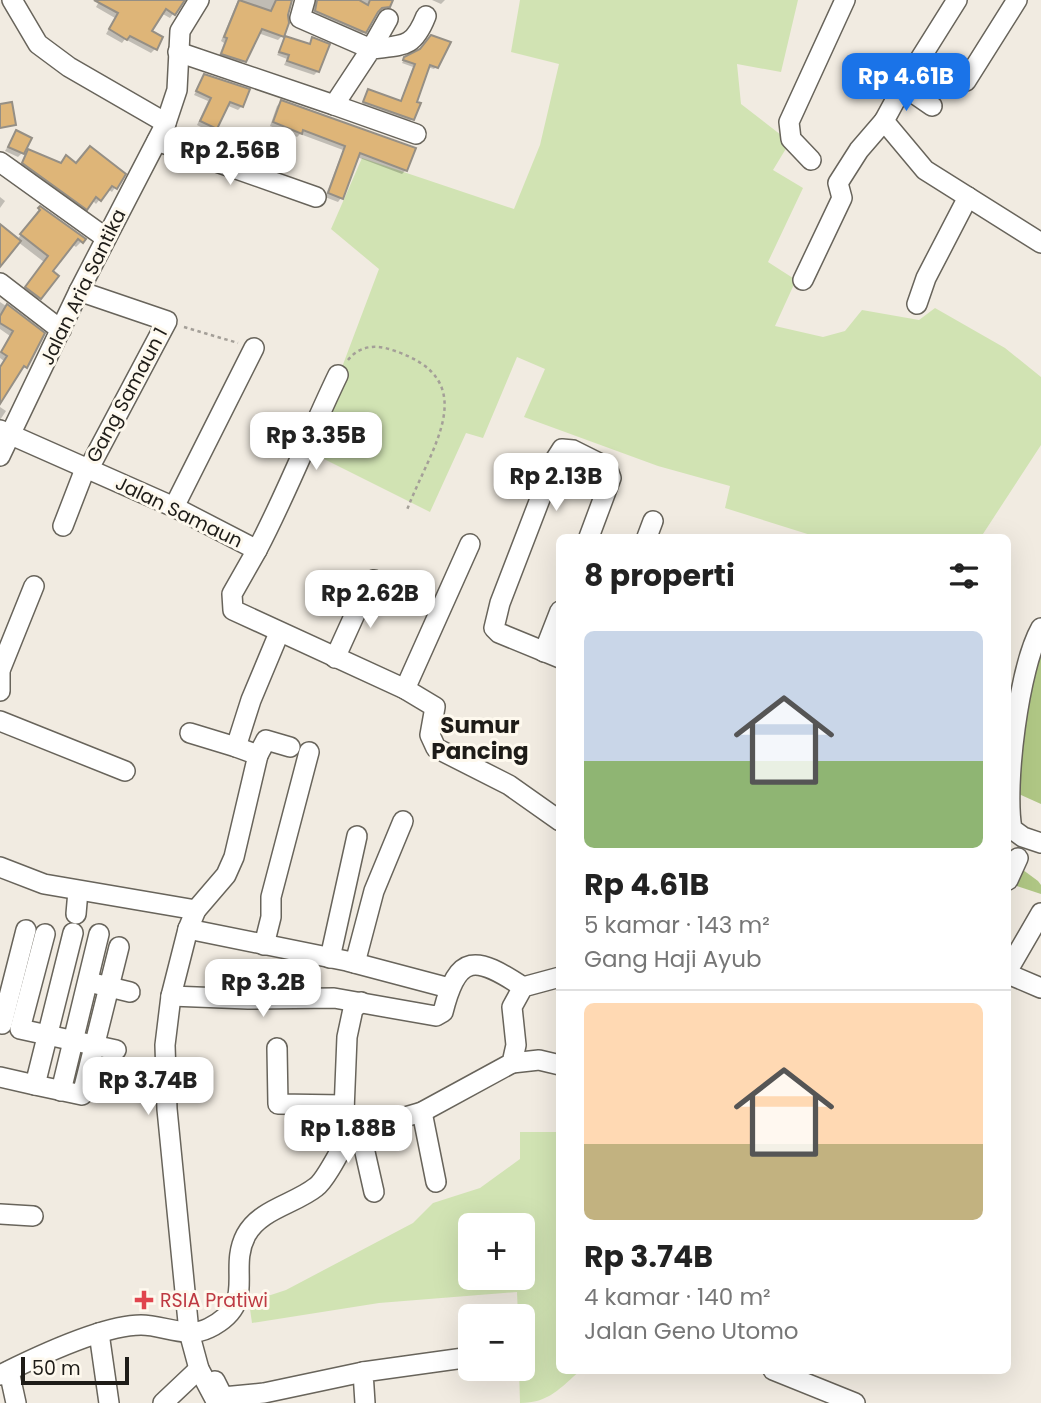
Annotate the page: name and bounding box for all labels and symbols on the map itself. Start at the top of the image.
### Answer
pin: Rp 4.61B [834,54,978,113]
pin: Rp 2.56B [158,128,302,187]
street label: Jalan Aria Santika [33,204,133,370]
street label: Gang Samaun 1 [80,323,174,467]
pin: Rp 3.35B [244,412,388,472]
pin: Rp 2.13B [484,454,628,513]
street label: Jalan Samaun [111,470,247,554]
pin: Rp 2.62B [298,570,442,630]
district label: Sumur Pancing [431,709,529,767]
pin: Rp 3.2B [198,960,328,1019]
pin: Rp 3.74B [76,1058,220,1117]
pin: Rp 1.88B [276,1106,420,1165]
place label: RSIA Pratiwi [160,1287,268,1314]
marker: RSIA Pratiwi [134,1290,154,1310]
scale bar [21,1354,130,1386]

